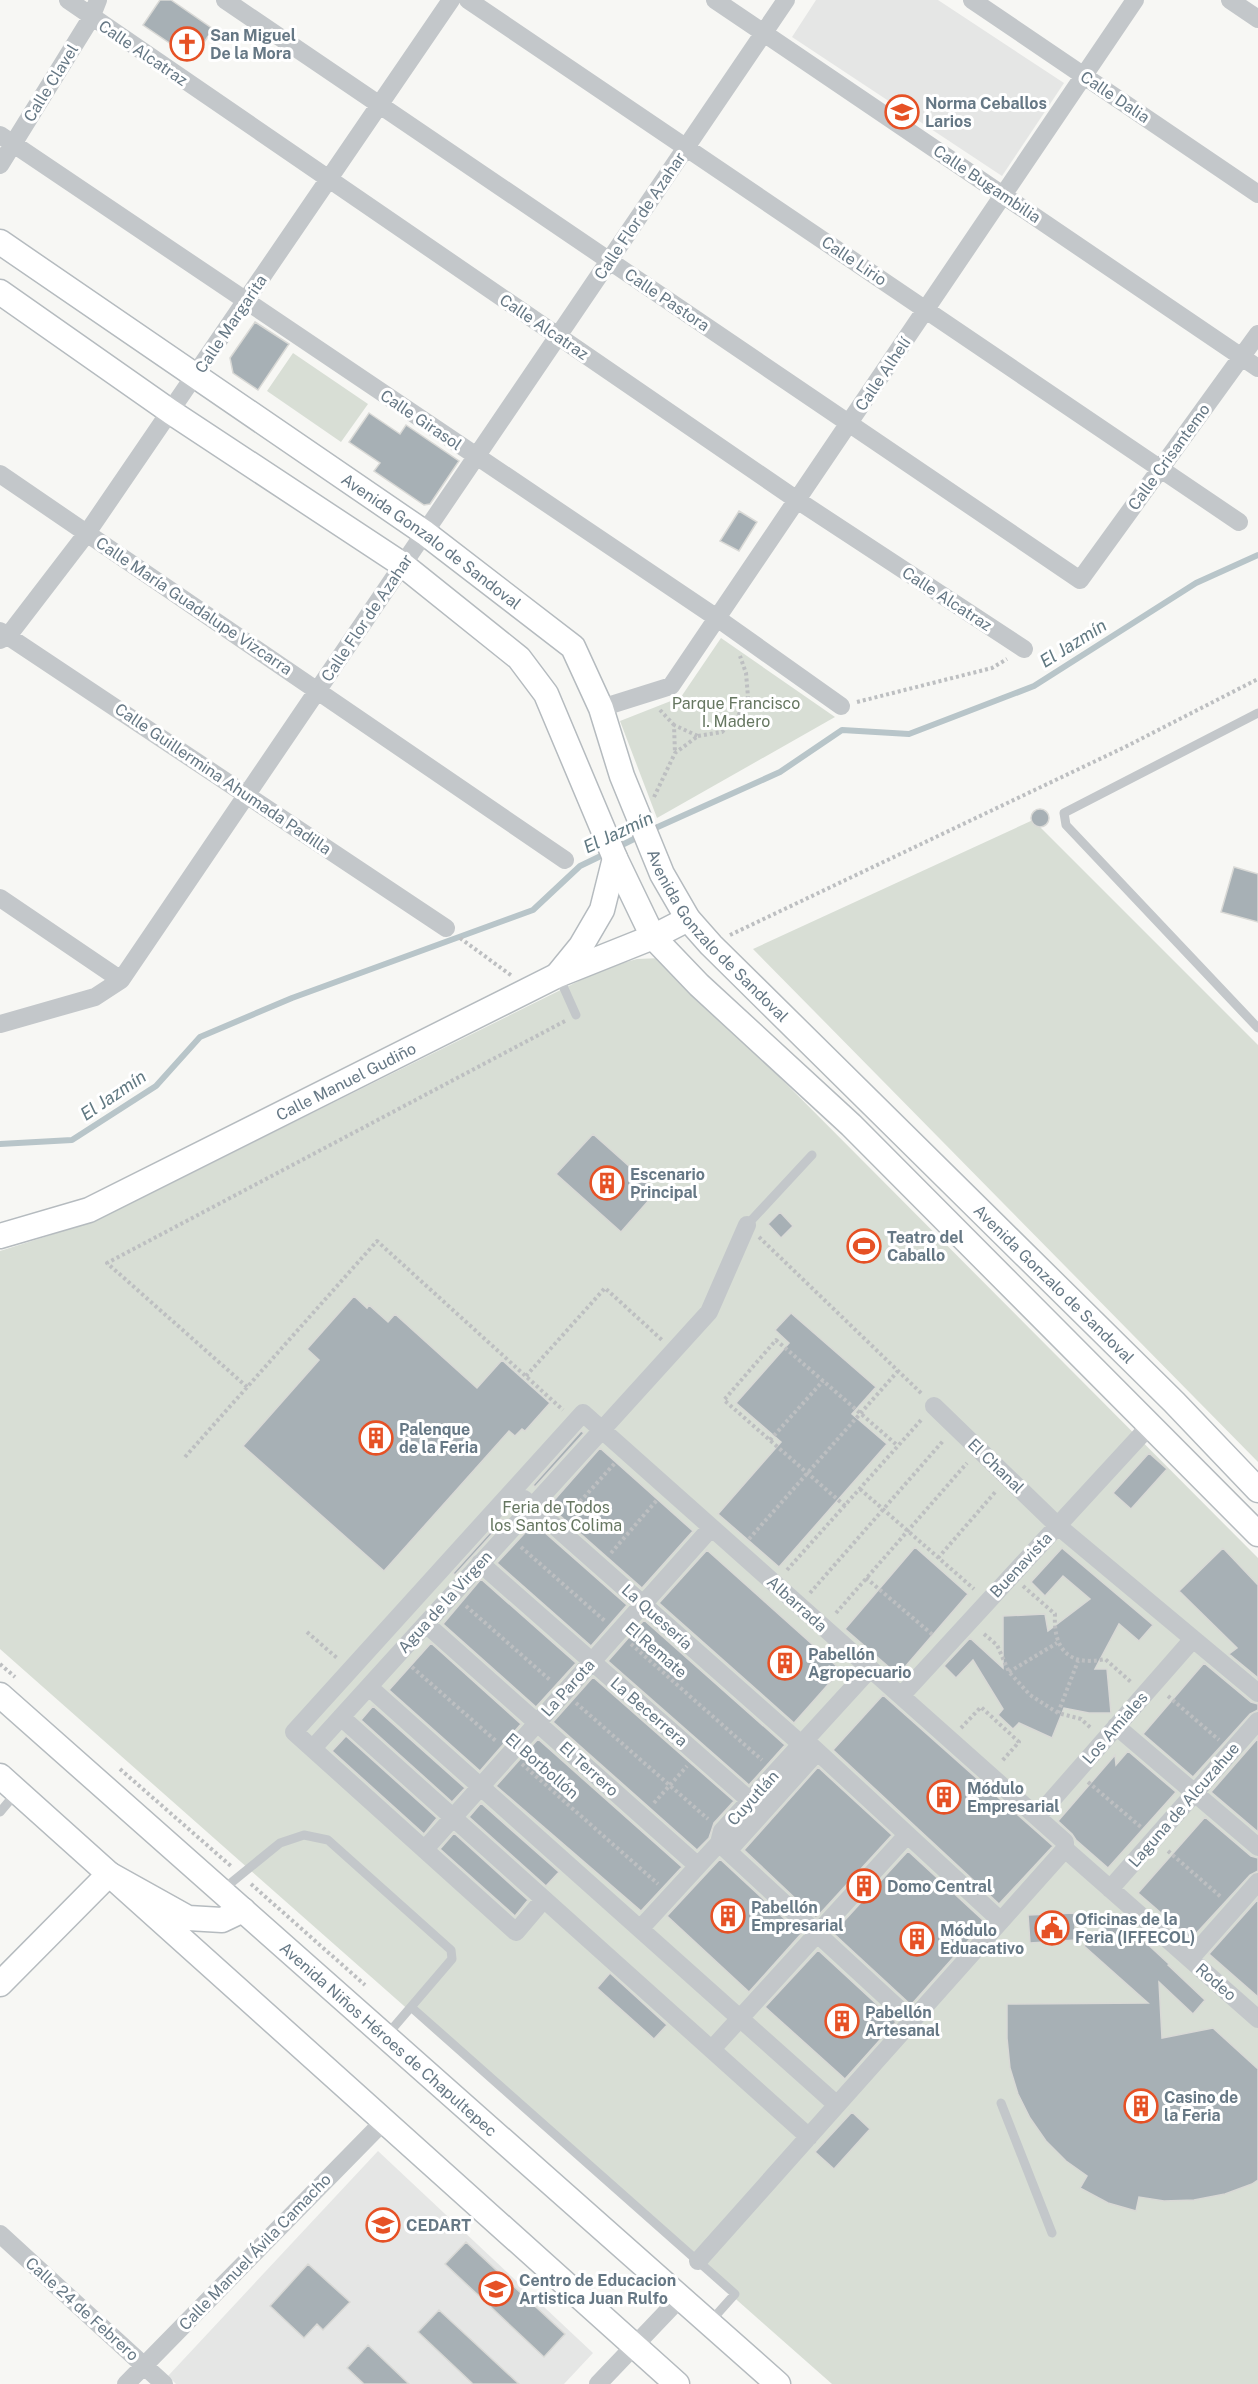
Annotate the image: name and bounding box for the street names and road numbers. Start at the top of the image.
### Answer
street label: Calle Alcatraz [95,16,191,90]
street label: Calle Clavel [20,41,82,125]
street label: Calle Dalia [1077,67,1153,127]
street label: Calle Bugambilia [930,141,1044,227]
street label: Calle Flor de Azahar [590,149,690,283]
street label: Calle Lirio [818,232,890,290]
street label: Calle Pastora [621,265,713,335]
street label: Calle Margarita [191,271,271,377]
street label: Calle Alcatraz [496,290,592,364]
street label: Calle Alhelí [851,333,915,414]
street label: Calle Girasol [377,386,465,454]
street label: Calle Crisantemo [1124,400,1214,514]
street label: Avenida Gonzalo de Sandoval [338,469,525,613]
street label: Calle María Guadalupe Vizcarra [92,533,296,679]
street label: Calle Flor de Azahar [317,551,417,685]
street label: Calle Alcatraz [899,563,996,635]
street label: Calle Guillermina Ahumada Padilla [111,699,335,859]
street label: Avenida Gonzalo de Sandoval [643,846,793,1026]
street label: Calle Manuel Gudiño [273,1038,419,1124]
street label: Avenida Gonzalo de Sandoval [970,1201,1139,1367]
street label: El Chanal [964,1435,1028,1497]
street label: Buenavista [986,1529,1056,1601]
street label: Agua de la Virgen [394,1547,496,1657]
street label: Albarrada [763,1572,831,1636]
street label: La Quesería [618,1580,696,1654]
street label: El Remate [621,1618,691,1682]
street label: La Parota [537,1655,599,1721]
street label: La Becerrera [607,1673,691,1751]
street label: Los Amiales [1078,1688,1152,1768]
street label: El Borbollón [502,1729,582,1803]
street label: El Terrero [556,1738,622,1800]
street label: Laguna de Alcuzahue [1125,1739,1243,1871]
street label: Cuyutlán [723,1767,783,1829]
street label: Avenida Niños Héroes de Chapultepec [276,1938,501,2140]
street label: Rodeo [1192,1959,1240,2005]
street label: Calle Manuel Ávila Camacho [174,2169,335,2334]
street label: Calle 24 de Febrero [22,2253,142,2365]

